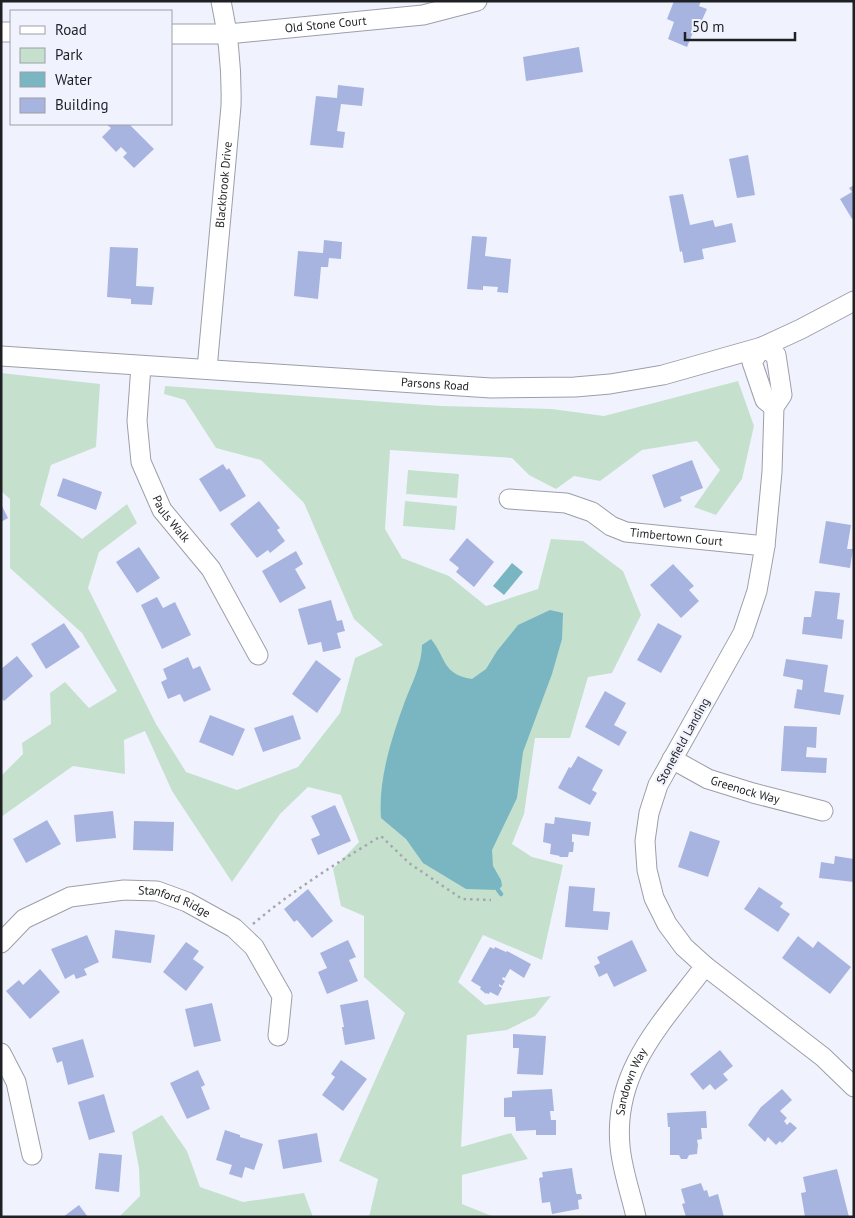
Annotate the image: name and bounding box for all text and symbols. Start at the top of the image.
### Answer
legend [10,10,172,125]
scale bar [685,10,795,42]
street label: Old Stone Court [284,13,367,35]
text: 50 m [692,17,725,36]
text: Road [55,20,87,39]
text: Park [55,45,83,64]
text: Water [55,70,92,89]
text: Building [55,95,109,114]
street label: Blackbrook Drive [212,141,235,229]
street label: Parsons Road [401,374,470,394]
street label: Pauls Walk [149,493,194,545]
street label: Timbertown Court [629,524,724,549]
street label: Stonefield Landing [653,695,712,787]
street label: Greenock Way [709,772,782,807]
street label: Stanford Ridge [138,882,213,920]
street label: Sandown Way [612,1045,650,1116]

